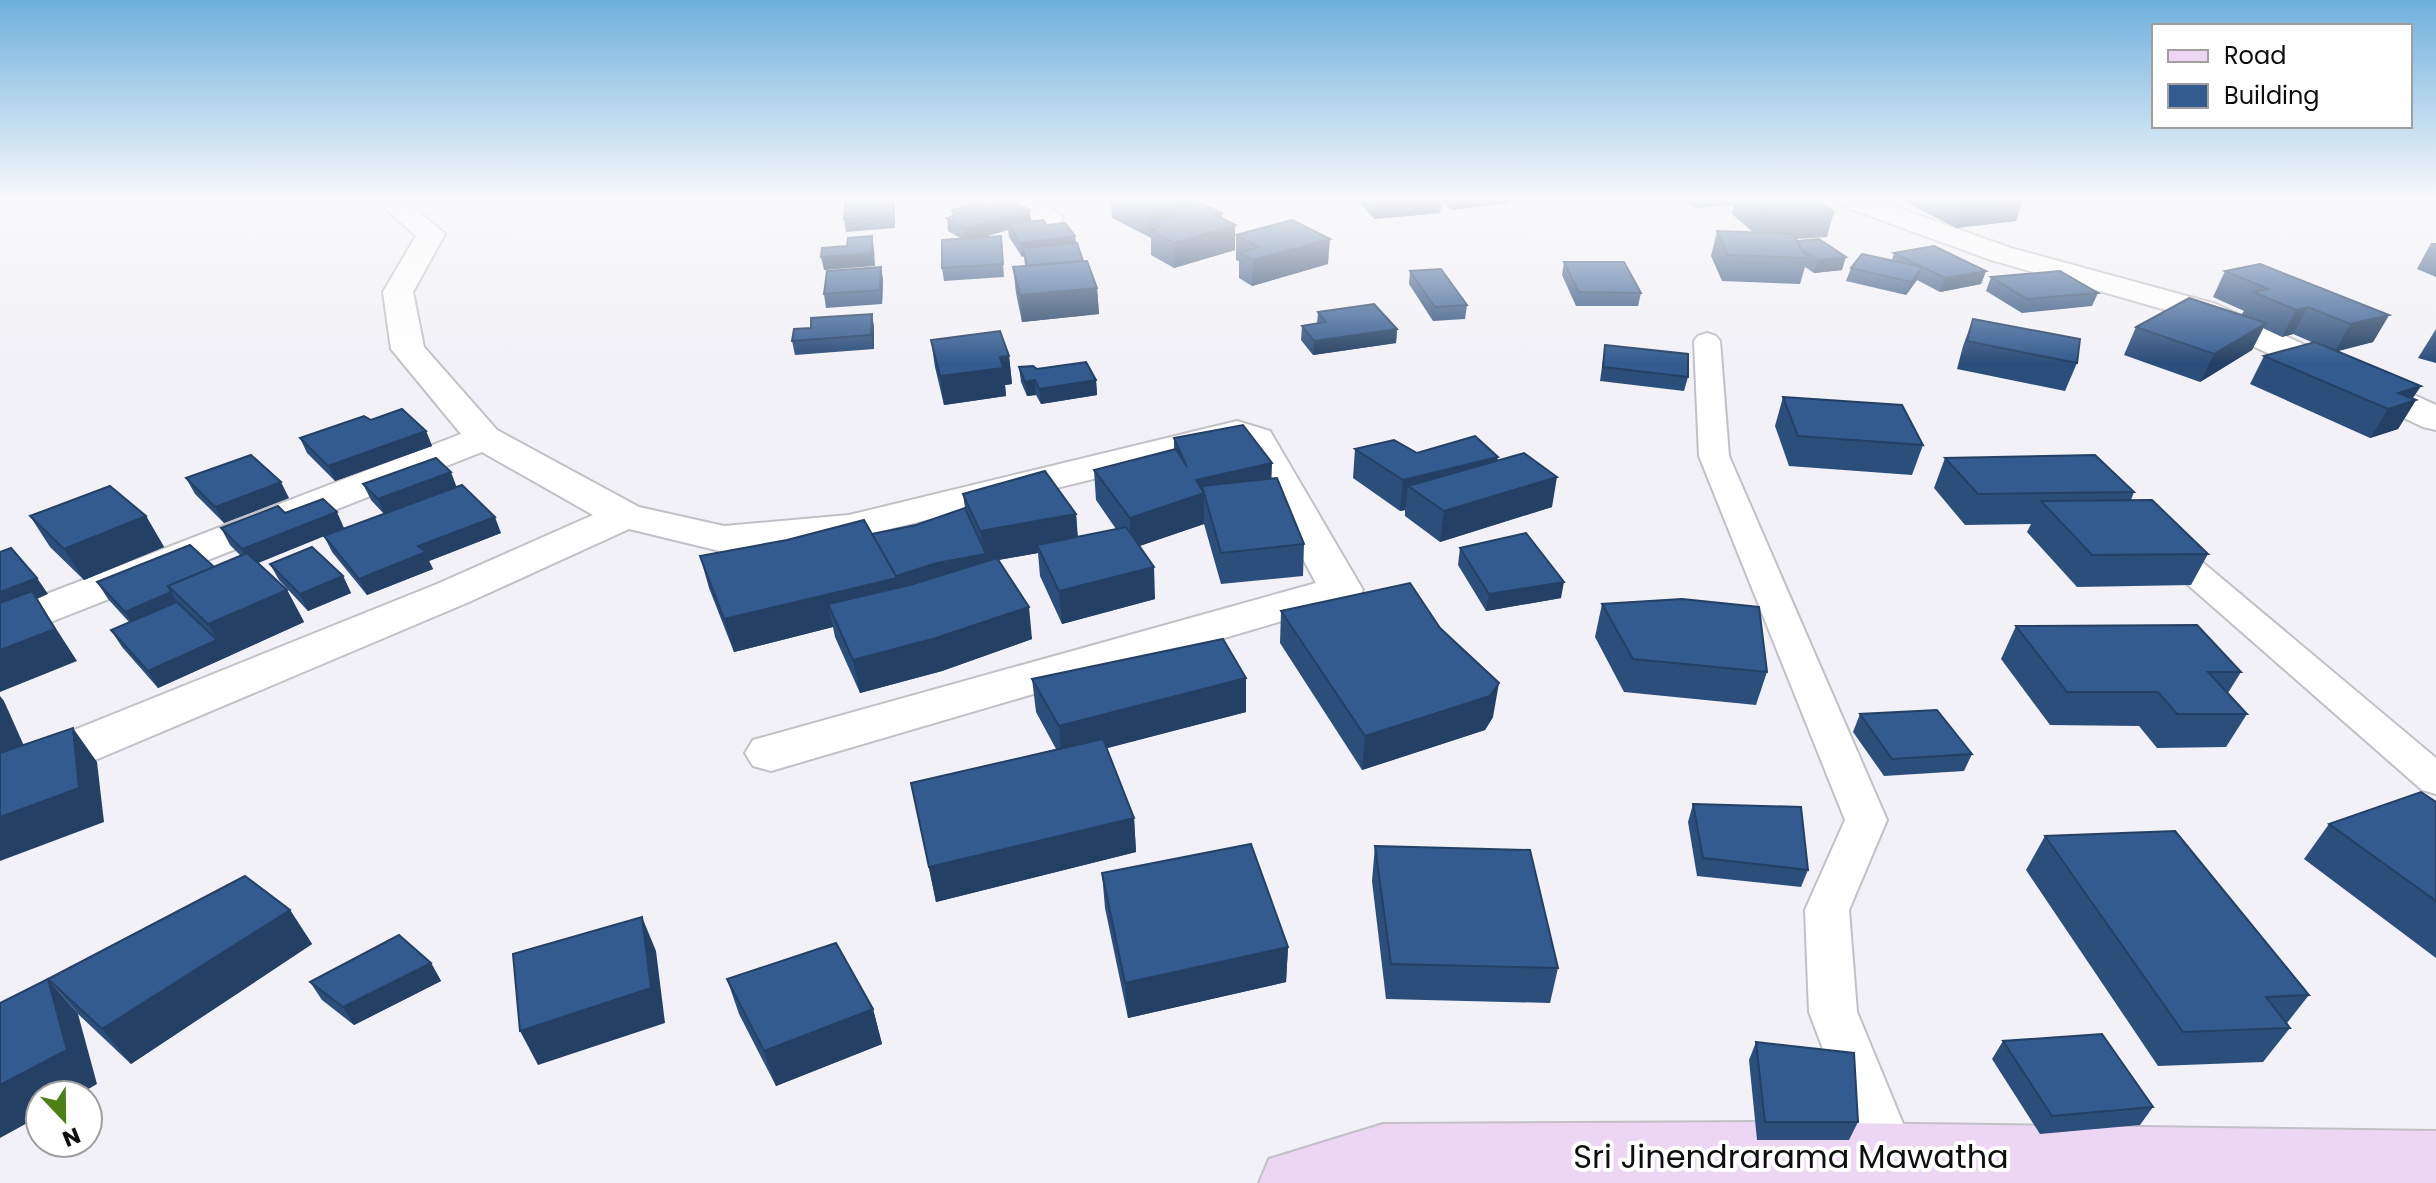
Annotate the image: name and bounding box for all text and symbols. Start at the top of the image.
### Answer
legend [2152,24,2412,128]
text: Road [2224,39,2286,72]
text: Building [2224,79,2320,112]
north arrow [24,1079,104,1159]
text: N [58,1120,85,1155]
street label: Sri Jinendrarama Mawatha [1573,1134,2009,1179]

